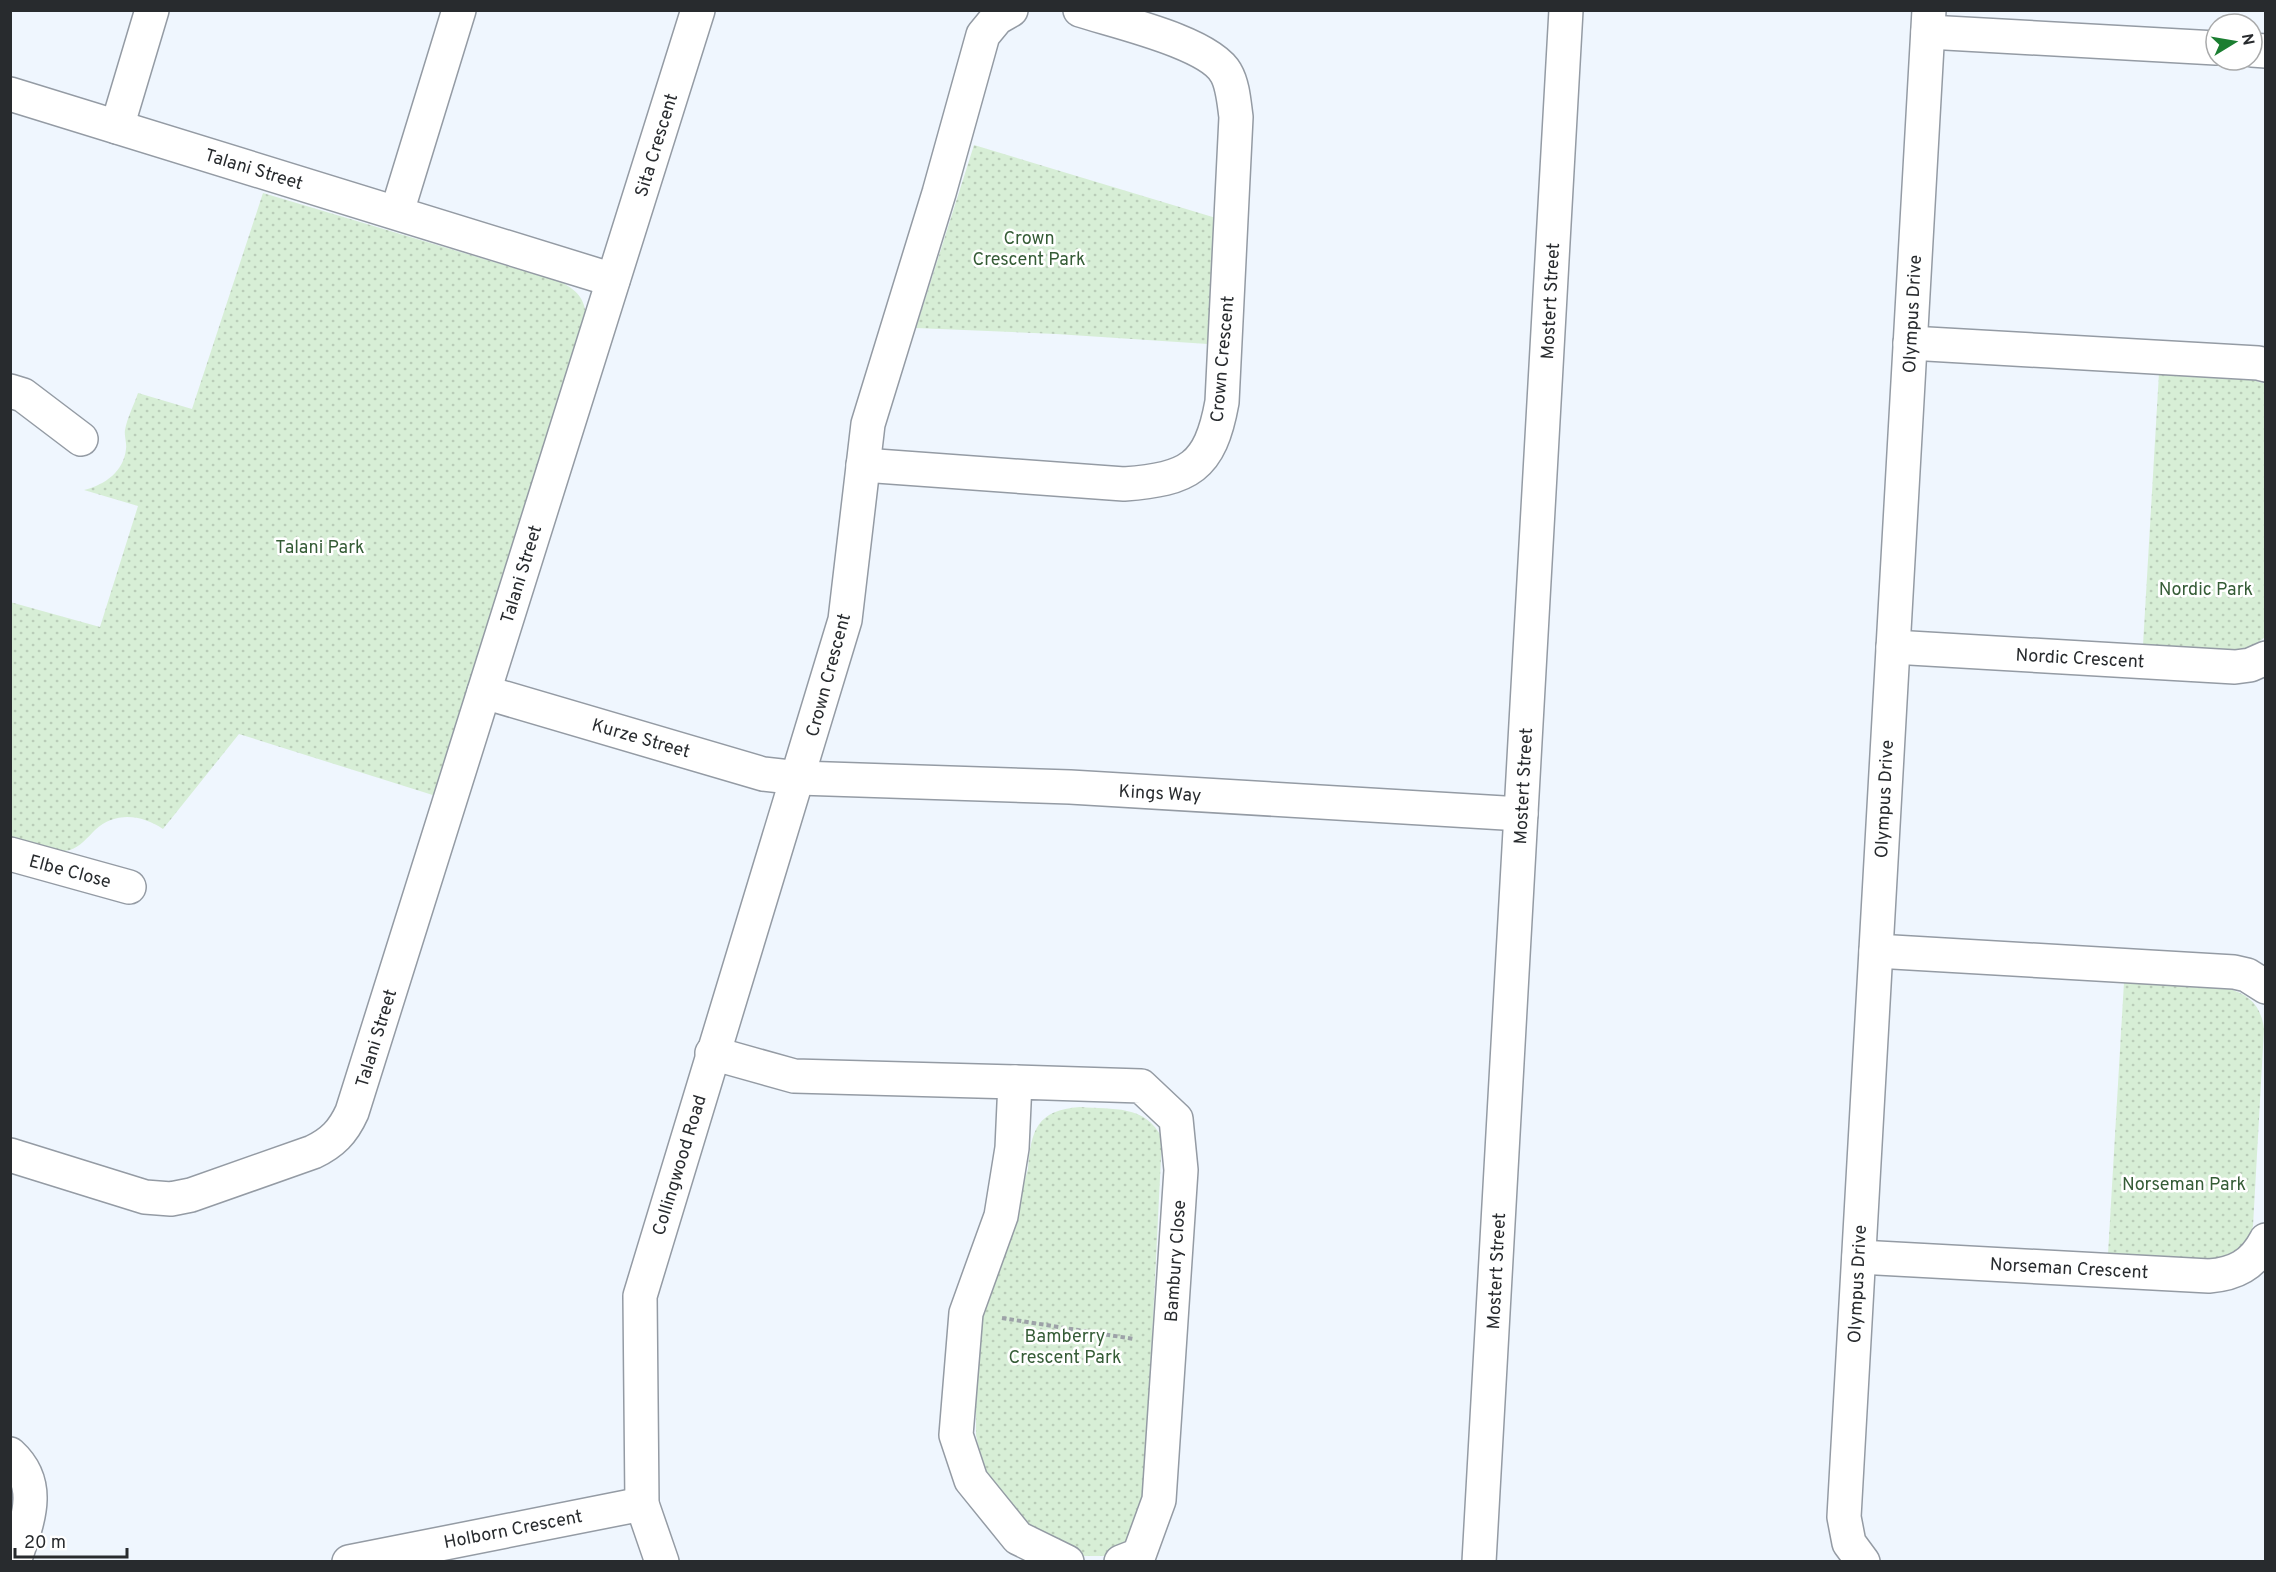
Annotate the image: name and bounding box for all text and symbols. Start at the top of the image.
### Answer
north arrow [2204,12,2264,72]
text: N [2236,32,2258,47]
street label: Sita Crescent [631,91,684,200]
street label: Talani Street [202,145,306,196]
park label: Crown Crescent Park [972,228,1086,272]
street label: Mostert Street [1537,242,1566,360]
street label: Olympus Drive [1899,254,1928,374]
street label: Crown Crescent [1207,295,1240,423]
street label: Talani Street [497,522,548,626]
park label: Talani Park [275,537,365,560]
park label: Nordic Park [2159,579,2253,602]
street label: Crown Crescent [802,611,857,740]
street label: Nordic Crescent [2015,645,2145,674]
street label: Kurze Street [589,714,692,764]
street label: Mostert Street [1510,727,1539,845]
street label: Olympus Drive [1871,739,1900,859]
street label: Kings Way [1118,781,1202,808]
street label: Elbe Close [26,850,113,894]
street label: Talani Street [352,986,403,1090]
street label: Collingwood Road [648,1092,713,1238]
park label: Norseman Park [2122,1174,2246,1197]
street label: Bambury Close [1161,1199,1192,1323]
street label: Mostert Street [1483,1212,1512,1330]
street label: Olympus Drive [1844,1224,1873,1344]
street label: Norseman Crescent [1989,1254,2149,1285]
park label: Bamberry Crescent Park [1008,1326,1122,1370]
street label: Holborn Crescent [442,1506,585,1555]
scale bar [15,1521,128,1559]
text: 20 m [24,1532,66,1555]

